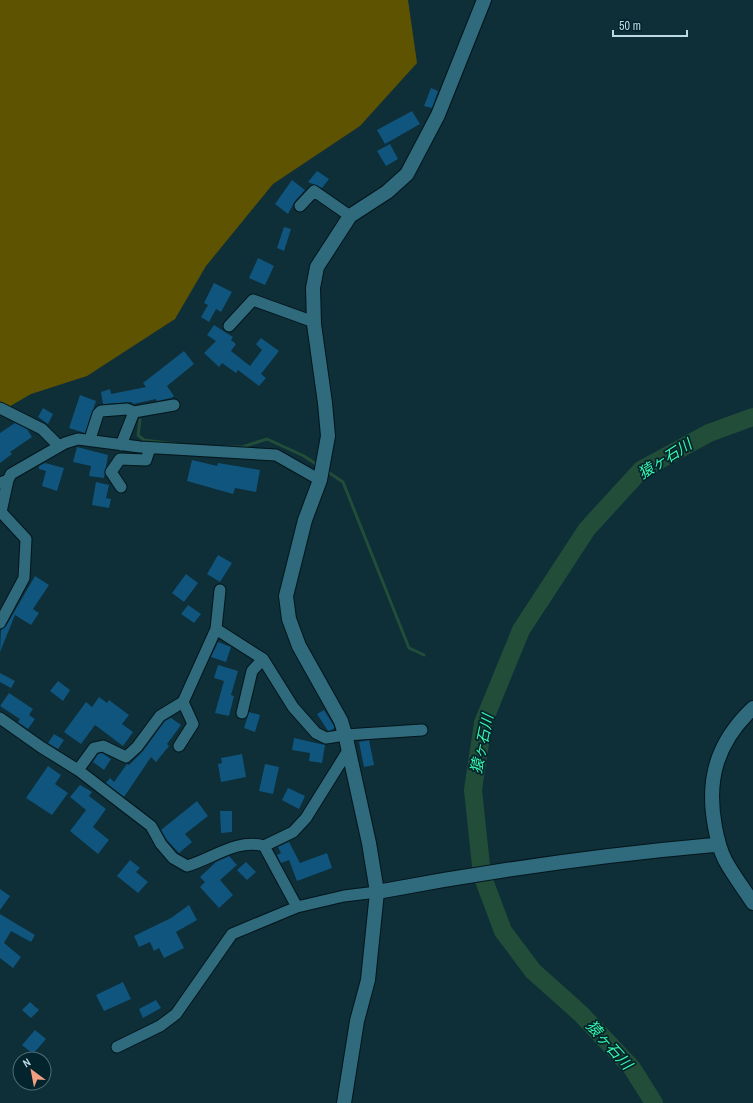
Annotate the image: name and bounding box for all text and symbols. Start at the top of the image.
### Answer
scale bar [613,12,687,38]
text: 50 m [619,18,641,34]
water label: 猿ヶ石川 [634,433,697,483]
water label: 猿ヶ石川 [465,710,498,775]
water label: 猿ヶ石川 [581,1015,639,1075]
north arrow [12,1051,52,1091]
text: N [20,1055,33,1070]

